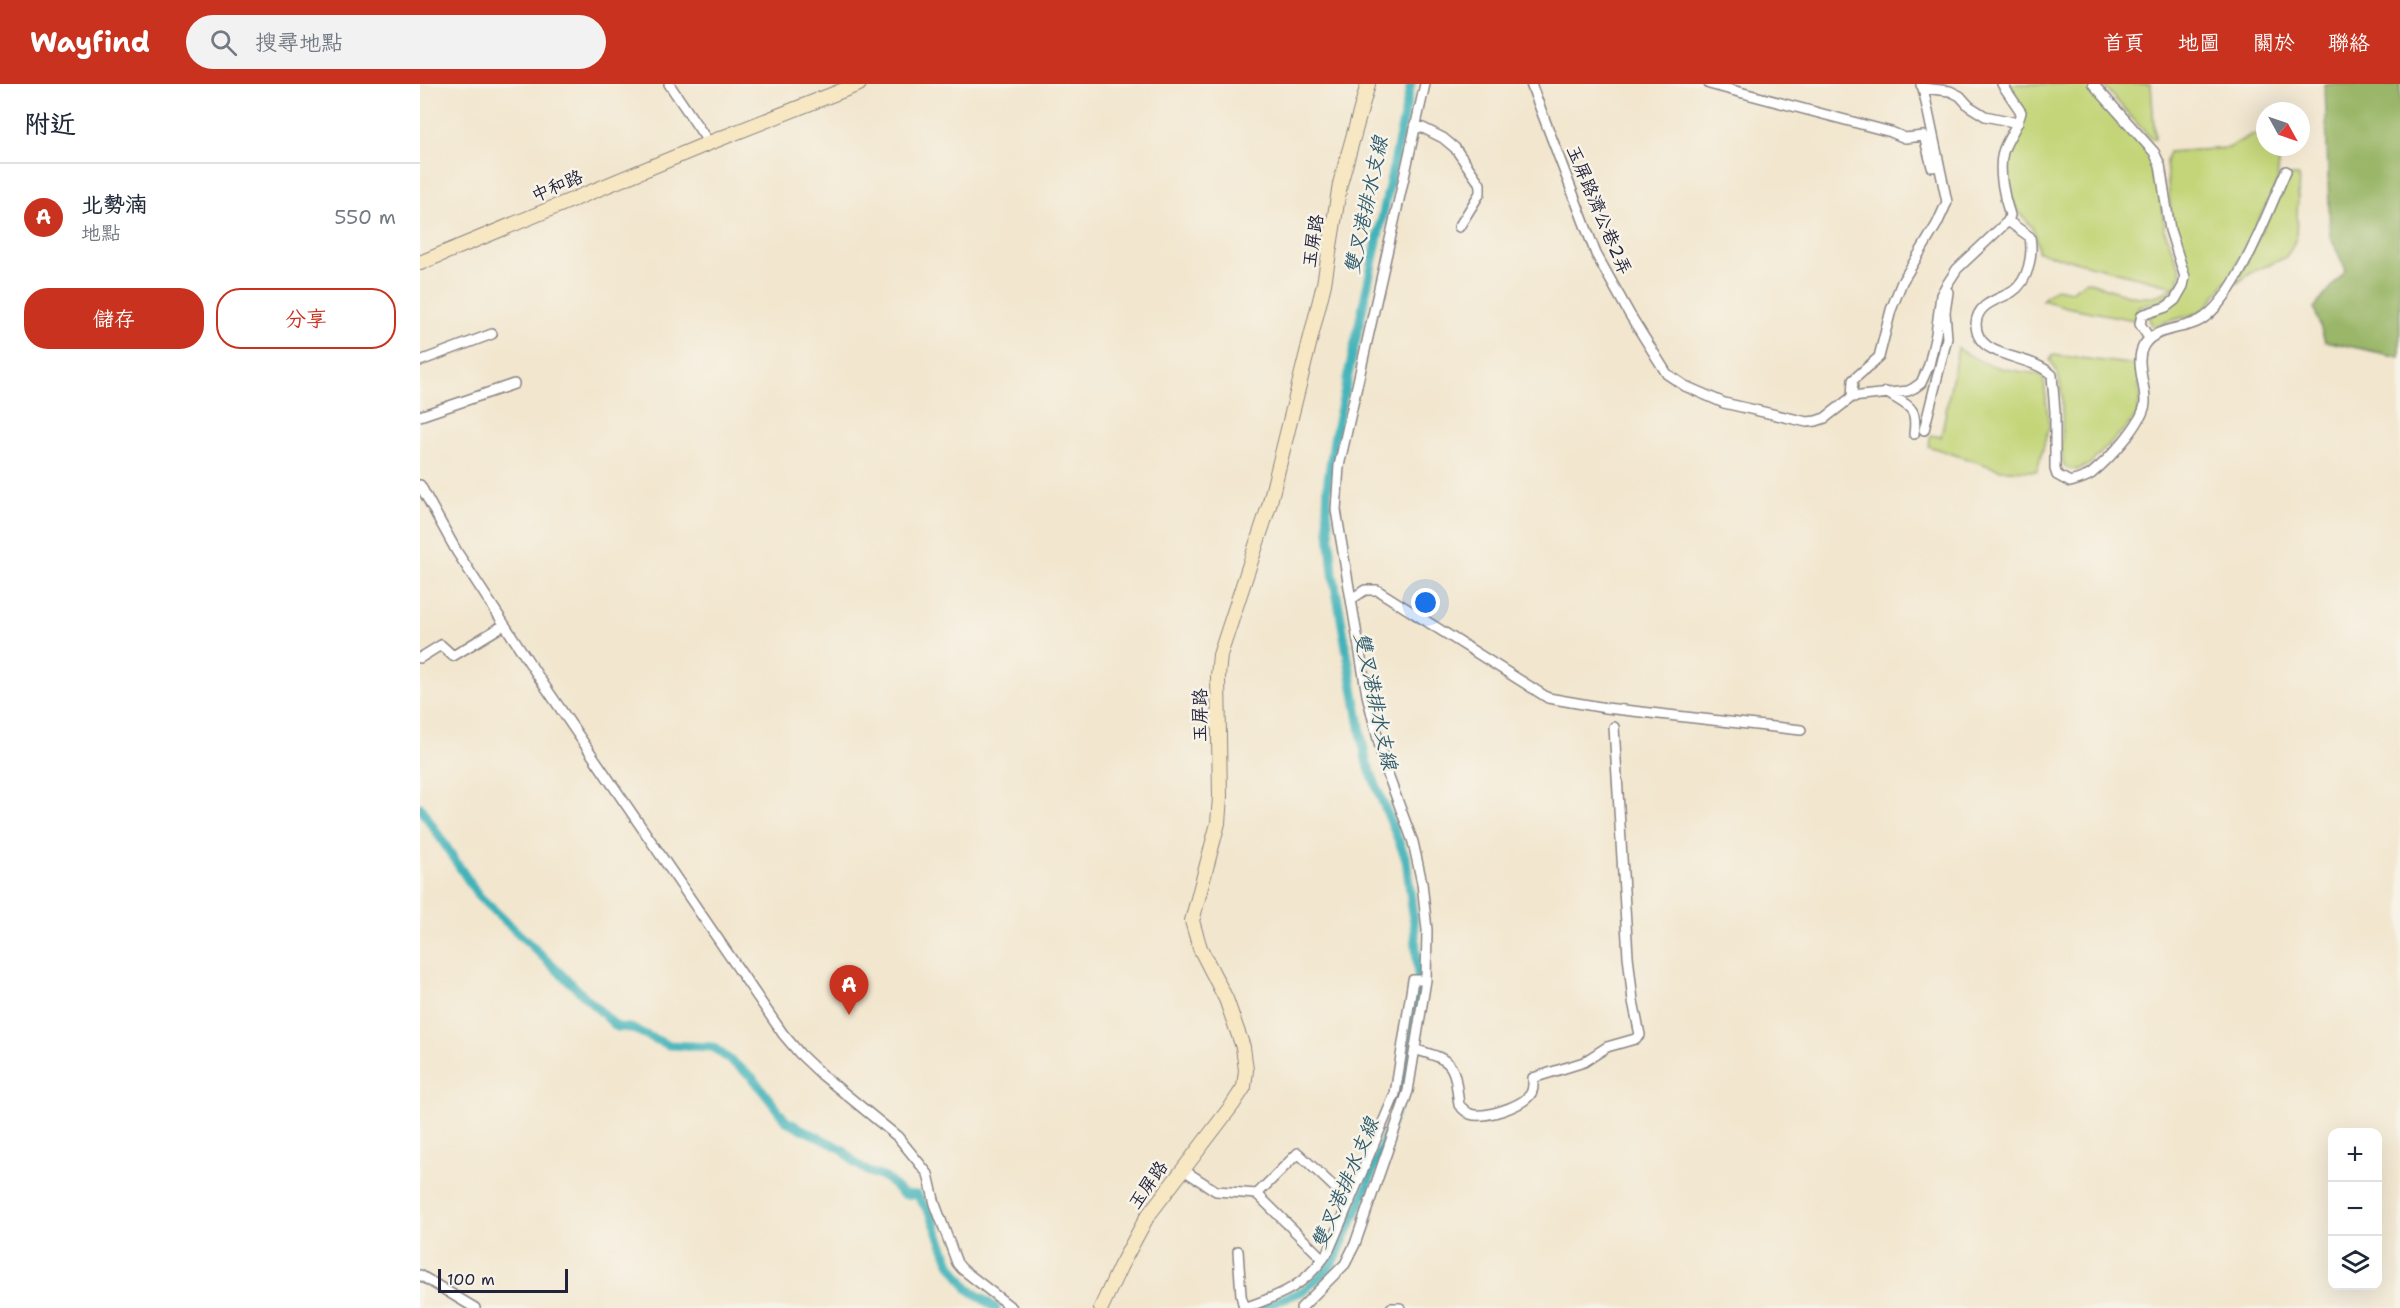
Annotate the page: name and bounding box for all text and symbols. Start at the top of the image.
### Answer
search box [186,15,606,69]
text: Wayfind [30,23,150,61]
icon: search [207,26,240,59]
text: 搜尋地點 [255,28,343,57]
text: 首頁 [2103,29,2145,57]
text: 地圖 [2178,29,2220,57]
text: 關於 [2253,29,2295,57]
text: 聯絡 [2328,29,2370,57]
north arrow [2256,102,2310,156]
text: 附近 [24,106,76,141]
water label: 雙叉港排水支線 [1339,133,1393,276]
street label: 玉屏路濟公巷2弄 [1561,142,1637,278]
street label: 中和路 [527,164,587,208]
text: 北勢湳 [81,190,147,219]
text: A [36,204,51,230]
text: 550 m [334,204,396,230]
street label: 玉屏路 [1297,212,1329,270]
text: 地點 [81,220,121,246]
button: 儲存 [24,288,204,349]
button: 分享 [216,288,396,349]
your location [1411,588,1440,617]
water label: 雙叉港排水支線 [1349,630,1403,773]
street label: 玉屏路 [1188,688,1212,742]
pin: A [830,966,868,1015]
water label: 雙叉港排水支線 [1306,1113,1385,1253]
map controls [2328,1128,2382,1290]
button: + [2328,1128,2382,1182]
street label: 玉屏路 [1123,1156,1173,1214]
button: − [2328,1182,2382,1236]
button: layers [2328,1236,2382,1290]
scale bar [438,1266,568,1294]
text: 100 m [447,1269,495,1290]

